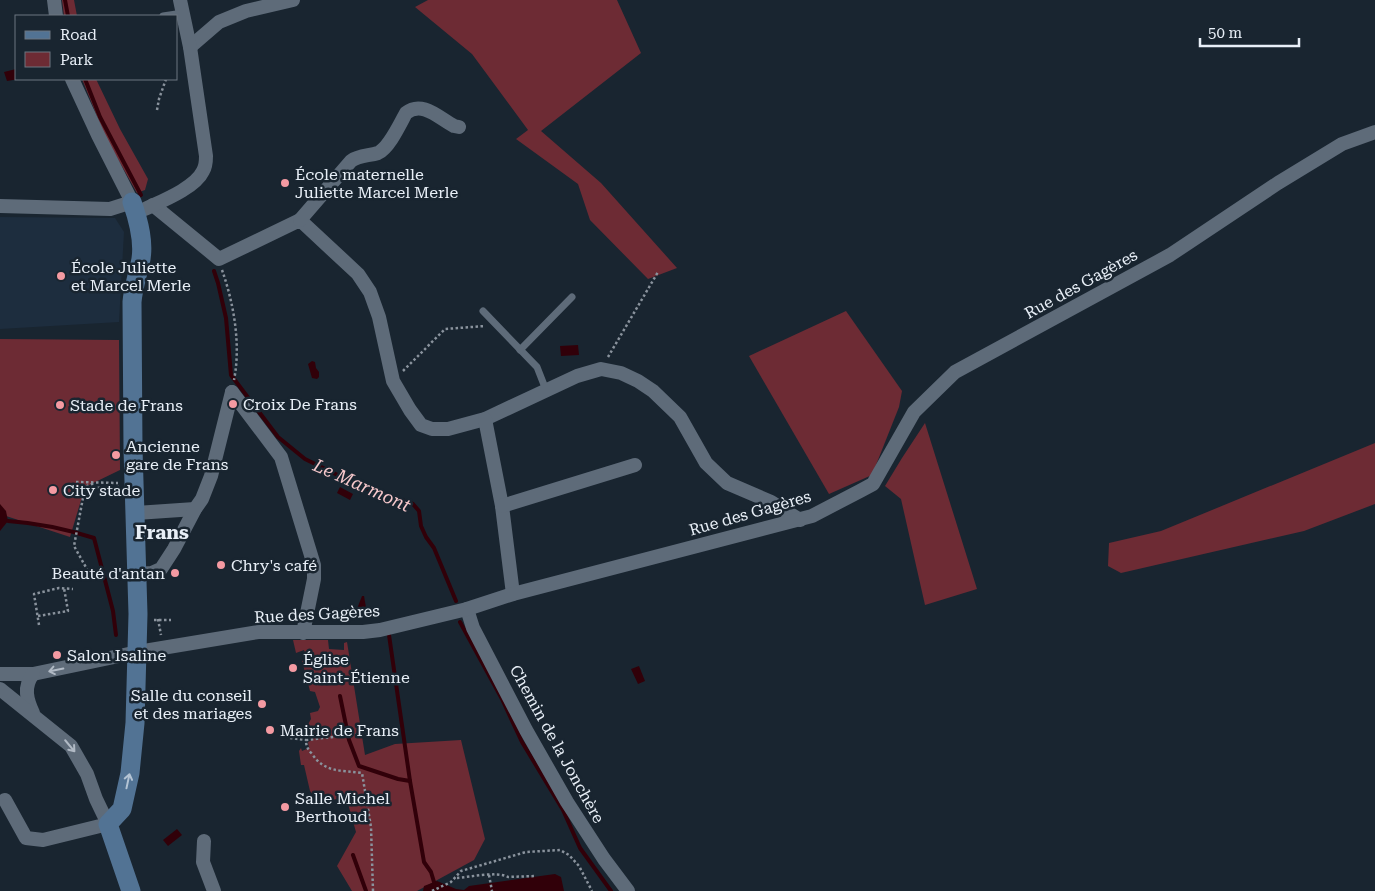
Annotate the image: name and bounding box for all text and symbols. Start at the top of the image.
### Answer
legend [15,15,178,80]
scale bar [1200,15,1299,47]
text: 50 m [1208,24,1243,42]
text: Road [60,26,97,44]
text: Park [60,51,94,69]
place label: École maternelle Juliette Marcel Merle [295,165,459,202]
marker: École maternelle Juliette Marcel Merle [279,177,291,189]
street label: Rue des Gagères [1021,245,1141,323]
place label: École Juliette et Marcel Merle [71,258,191,295]
marker: École Juliette et Marcel Merle [55,270,67,282]
place label: Croix De Frans [243,395,357,414]
place label: Stade de Frans [70,396,183,415]
marker: Croix De Frans [227,398,239,410]
marker: Stade de Frans [54,399,66,411]
place label: Ancienne gare de Frans [126,437,229,474]
marker: Ancienne gare de Frans [110,449,122,461]
water label: Le Marmont [309,454,414,516]
place label: City stade [63,481,141,500]
marker: City stade [47,484,59,496]
street label: Rue des Gagères [687,486,814,539]
district label: Frans [135,521,189,544]
place label: Chry's café [231,556,317,575]
marker: Chry's café [215,559,227,571]
place label: Beauté d'antan [51,564,165,583]
marker: Beauté d'antan [169,567,181,579]
street label: Rue des Gagères [254,601,381,627]
place label: Salon Isaline [67,646,166,665]
marker: Salon Isaline [51,649,63,661]
place label: Église Saint-Étienne [303,650,410,687]
marker: Église Saint-Étienne [287,662,299,674]
street label: Chemin de la Jonchère [506,662,608,826]
one-way arrow [48,666,64,675]
place label: Salle du conseil et des mariages [131,686,252,723]
marker: Salle du conseil et des mariages [256,698,268,710]
place label: Mairie de Frans [280,721,399,740]
marker: Mairie de Frans [264,724,276,736]
one-way arrow [64,740,75,753]
one-way arrow [124,774,133,790]
place label: Salle Michel Berthoud [295,789,390,826]
marker: Salle Michel Berthoud [279,801,291,813]

